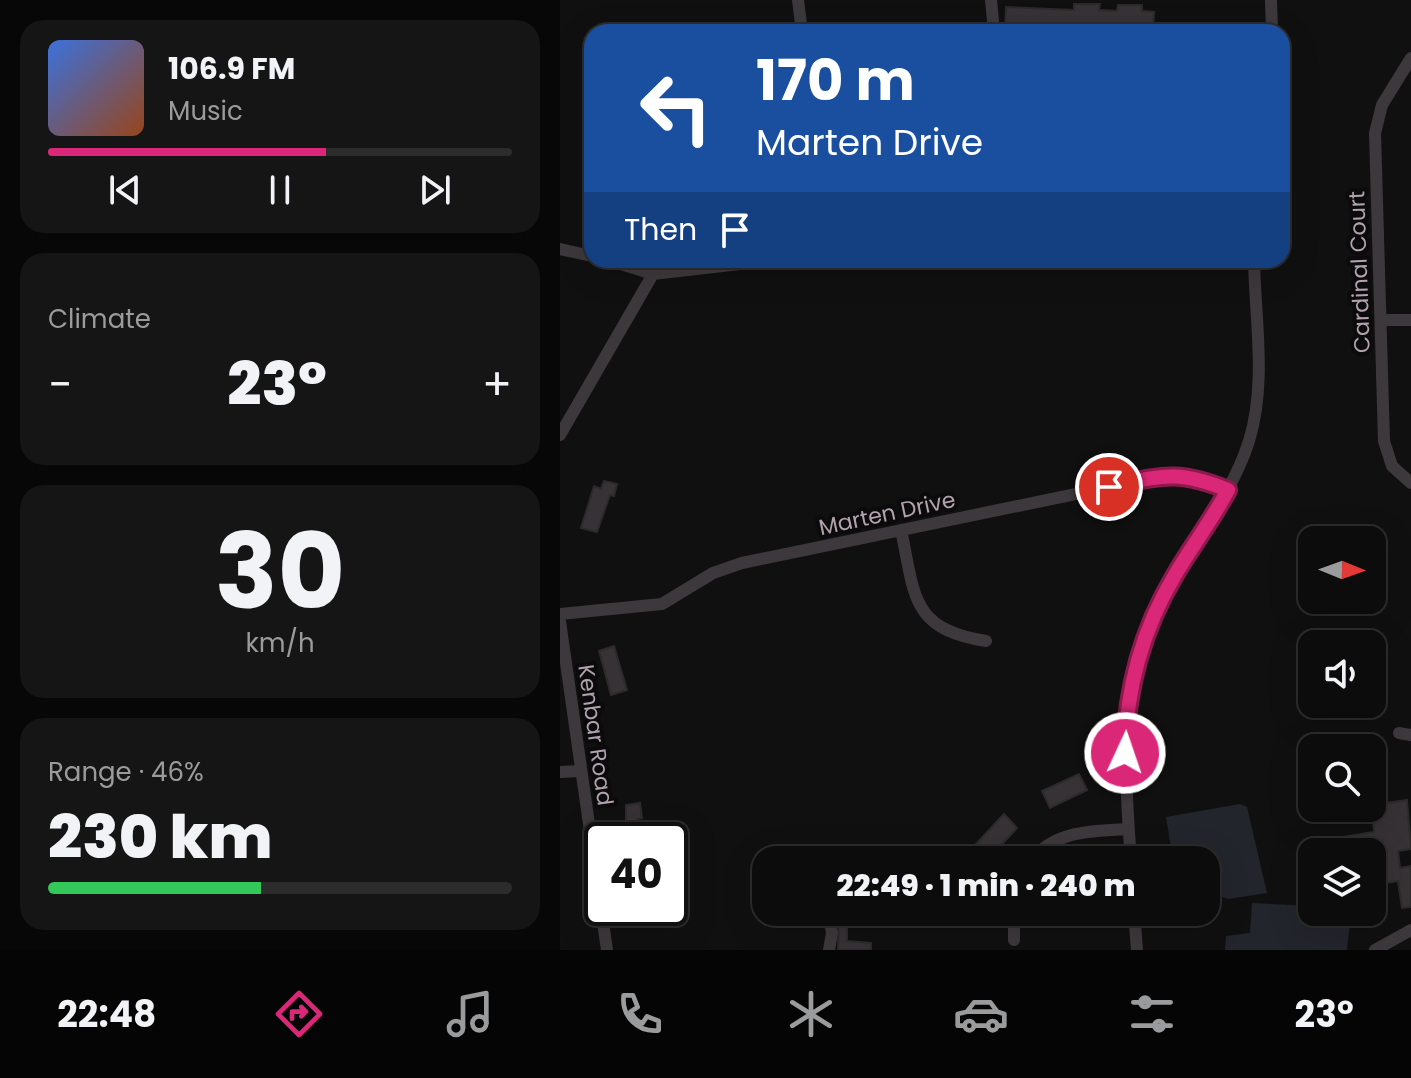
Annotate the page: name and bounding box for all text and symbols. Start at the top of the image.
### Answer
text: 170 m [756,41,915,120]
text: 106.9 FM [168,47,295,90]
icon: left [624,56,728,160]
text: Music [168,93,243,129]
text: Marten Drive [756,117,983,168]
icon: previous [103,168,147,212]
icon: pause [258,168,302,212]
icon: next [413,168,457,212]
street label: Cardinal Court [1341,191,1378,353]
text: Then [624,208,697,251]
icon: arrive [713,208,757,252]
text: Climate [48,301,151,337]
text: 23° [227,342,327,426]
text: − [48,354,72,415]
text: + [482,354,512,415]
pin [1075,453,1143,521]
icon: arrive [1087,465,1131,509]
street label: Marten Drive [816,484,958,543]
text: 30 [215,499,345,644]
north arrow [1298,526,1386,614]
map controls [1298,526,1386,926]
text: km/h [245,625,315,661]
button: sound [1298,630,1386,718]
street label: Kenbar Road [570,663,621,808]
position arrow [1083,711,1167,795]
button: search [1298,734,1386,822]
text: Range · 46% [48,754,204,790]
text: 230 km [48,795,272,879]
speed limit sign: 40 [584,822,688,926]
button: layers [1298,838,1386,926]
text: 22:49 · 1 min · 240 m [837,864,1135,907]
icon: directions [271,986,327,1042]
icon: music [442,986,498,1042]
icon: phone [612,986,668,1042]
icon: climate [783,986,839,1042]
icon: car [953,986,1009,1042]
icon: filters [1124,986,1180,1042]
text: 22:48 [57,989,156,1040]
text: 23° [1295,989,1354,1040]

